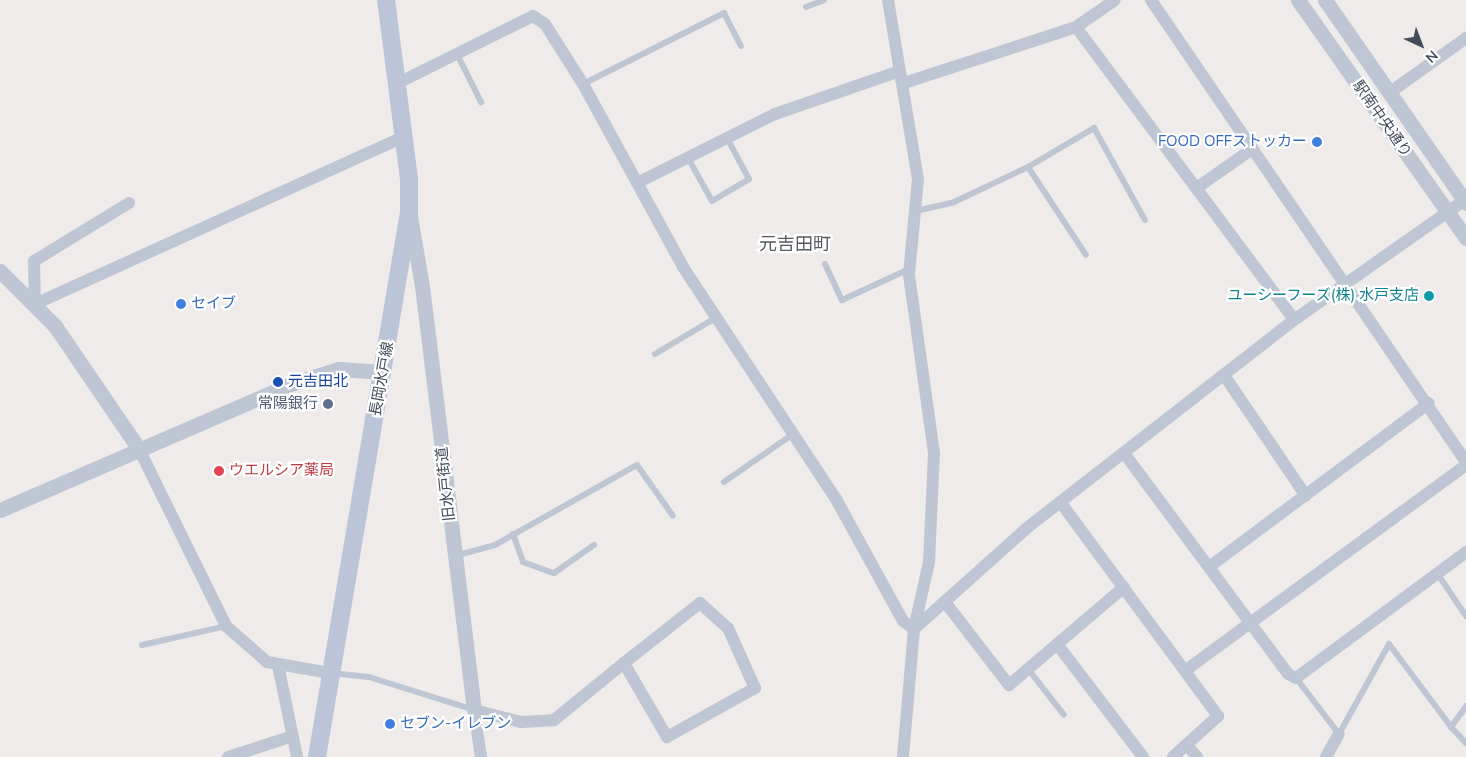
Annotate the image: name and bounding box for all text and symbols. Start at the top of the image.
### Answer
north arrow [1396,20,1446,70]
text: N [1421,46,1442,67]
street label: 駅南中央通り [1349,77,1415,161]
place label: FOOD OFFストッカー [1158,133,1307,151]
marker: FOOD OFFストッカー [1311,136,1323,148]
district label: 元吉田町 [759,233,831,255]
place label: ユーシーフーズ(株) 水戸支店 [1226,287,1419,305]
marker: ユーシーフーズ(株) 水戸支店 [1423,290,1435,302]
place label: セイブ [191,295,236,313]
marker: セイブ [175,298,187,310]
street label: 長岡水戸線 [367,341,397,417]
place label: 元吉田北 [288,373,348,391]
marker: 元吉田北 [272,376,284,388]
place label: 常陽銀行 [258,395,318,413]
marker: 常陽銀行 [322,398,334,410]
street label: 旧水戸街道 [433,446,459,522]
place label: ウエルシア薬局 [229,462,334,480]
marker: ウエルシア薬局 [213,465,225,477]
place label: セブン-イレブン [400,715,511,733]
marker: セブン-イレブン [384,718,396,730]

